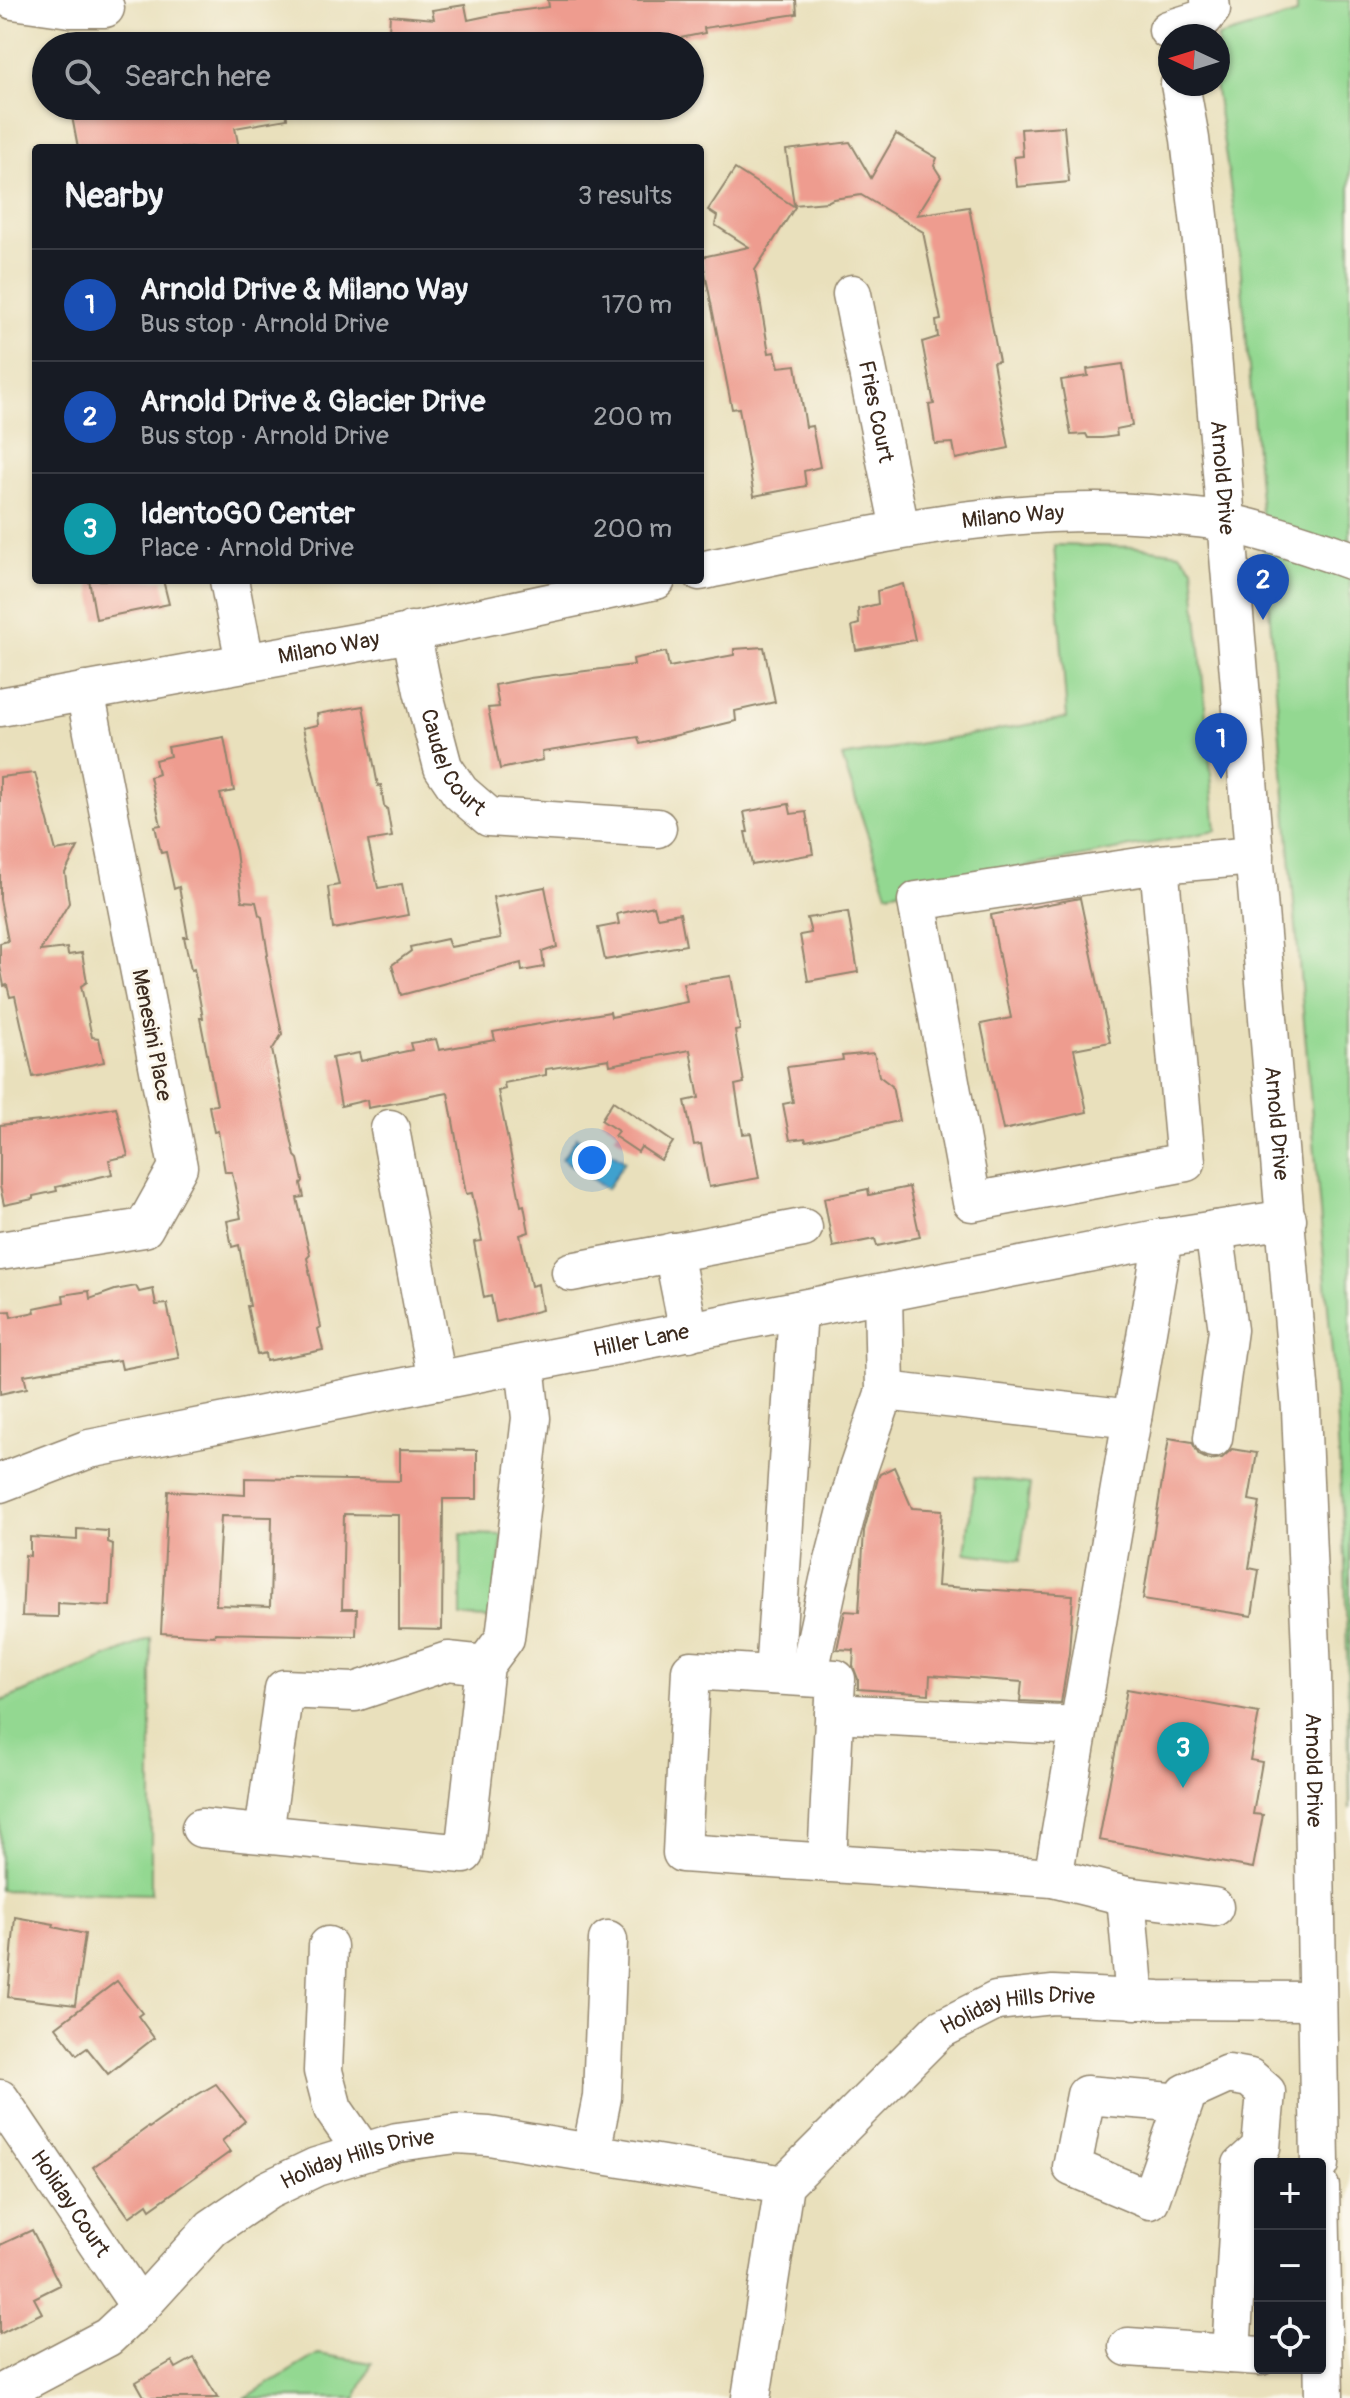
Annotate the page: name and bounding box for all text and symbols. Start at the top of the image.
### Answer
north arrow [1158,24,1230,96]
search box [32,32,704,120]
icon: search [60,54,104,98]
text: Search here [124,58,271,95]
text: Nearby [64,175,163,218]
text: 3 results [578,180,672,212]
text: Arnold Drive & Milano Way [140,271,468,308]
text: 1 [85,289,95,321]
text: 170 m [602,289,672,321]
text: Bus stop · Arnold Drive [140,308,389,340]
street label: Fries Court [852,358,900,465]
text: Arnold Drive & Glacier Drive [140,383,485,420]
text: 2 [83,401,97,433]
text: 200 m [593,401,672,433]
street label: Arnold Drive [1204,419,1241,536]
text: Bus stop · Arnold Drive [140,420,389,452]
text: IdentoGO Center [140,495,355,532]
street label: Milano Way [960,499,1065,535]
text: 3 [83,513,97,545]
text: 200 m [593,513,672,545]
text: Place · Arnold Drive [140,532,354,564]
pin: 2 [1237,554,1289,620]
street label: Milano Way [276,625,382,671]
street label: Caudel Court [414,706,492,822]
pin: 1 [1195,713,1247,779]
street label: Menesini Place [125,967,179,1104]
street label: Arnold Drive [1258,1065,1296,1182]
your location [572,1140,612,1180]
street label: Hiller Lane [591,1317,692,1364]
street label: Arnold Drive [1299,1712,1329,1828]
pin: 3 [1157,1722,1209,1788]
street label: Holiday Hills Drive [935,1981,1096,2041]
street label: Holiday Hills Drive [276,2123,436,2196]
street label: Holiday Court [24,2145,116,2263]
map controls [1254,2158,1326,2374]
button: + [1254,2158,1326,2230]
button: − [1254,2230,1326,2302]
button: locate [1254,2302,1326,2374]

